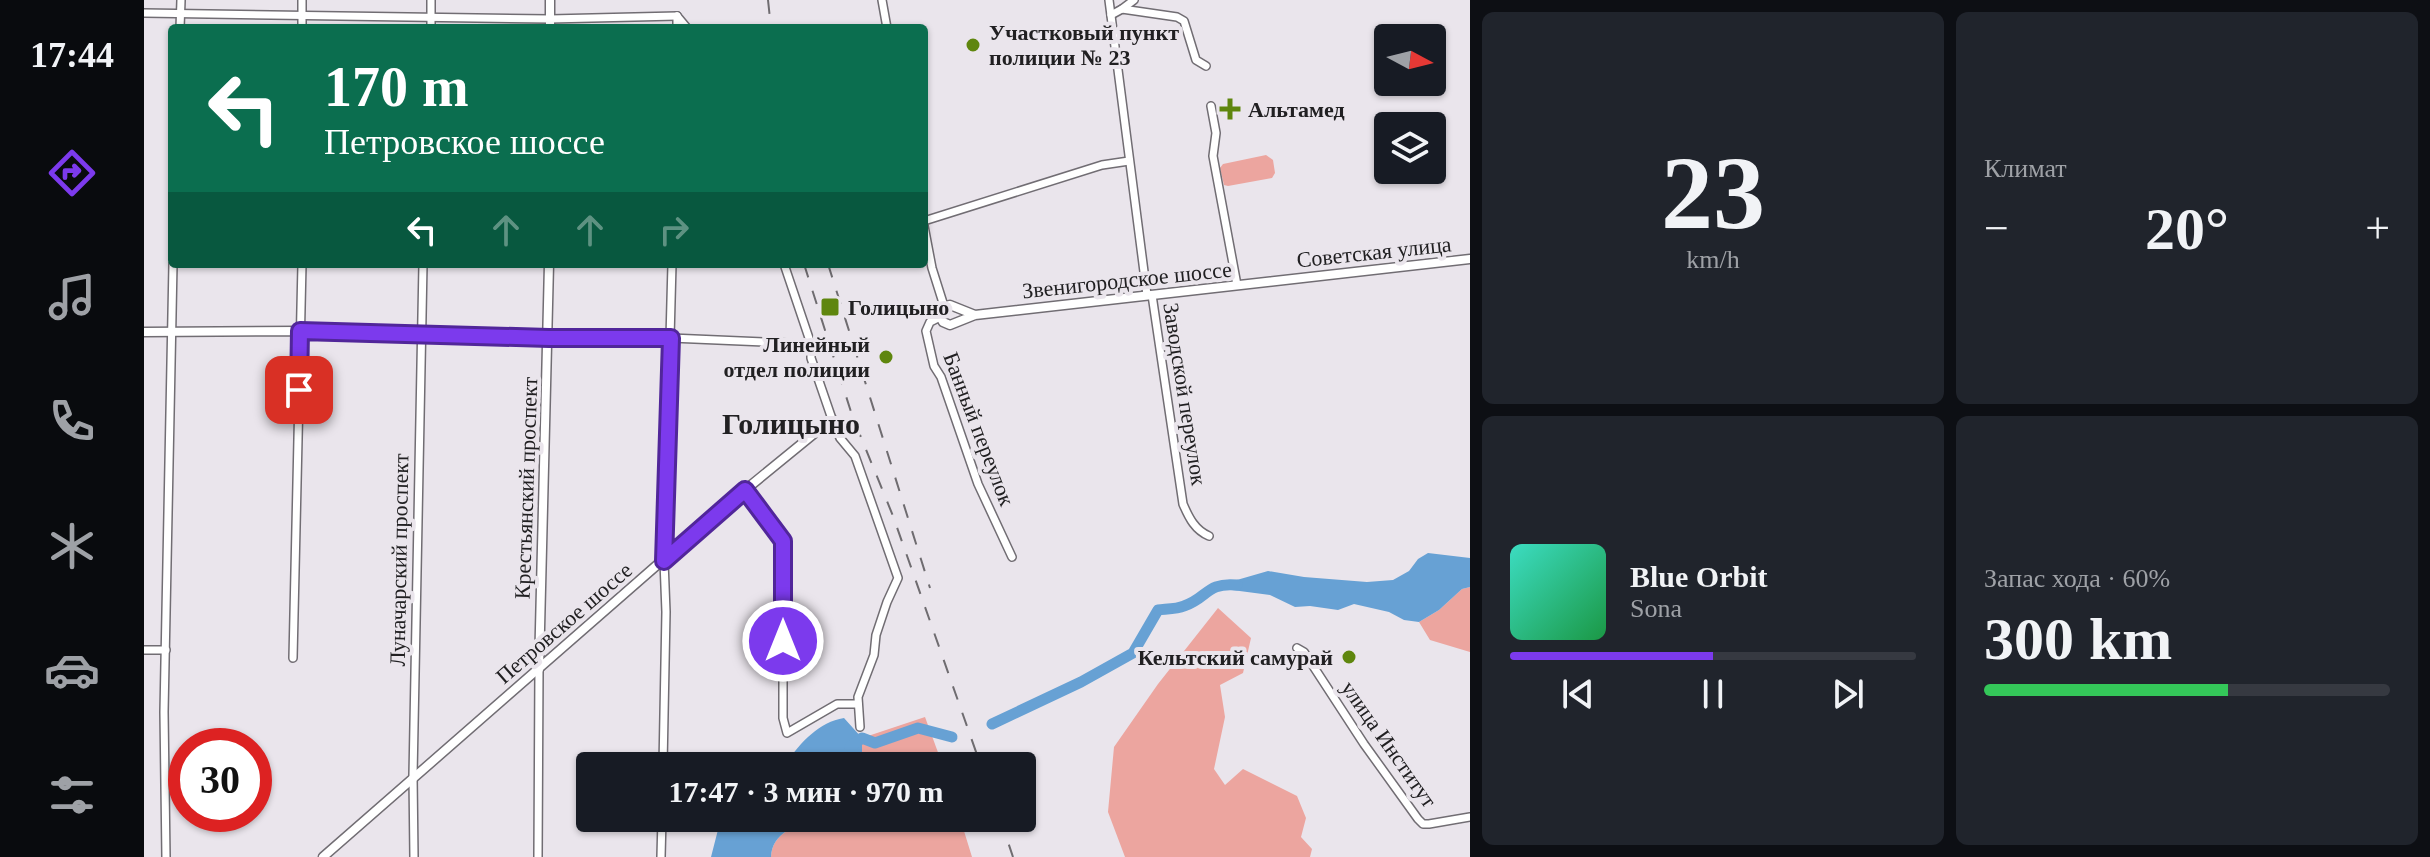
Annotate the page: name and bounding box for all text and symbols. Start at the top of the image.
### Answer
place label: Участковый пункт полиции № 23 [989,20,1179,70]
north arrow [1374,24,1446,96]
map controls [1374,24,1446,184]
text: 17:44 [30,35,114,75]
marker: Участковый пункт полиции № 23 [964,36,982,54]
icon: left [192,56,296,160]
text: 170 m [324,56,469,118]
place label: Альтамед [1248,97,1345,122]
marker: Альтамед [1219,98,1241,120]
button: layers [1374,112,1446,184]
text: Петровское шоссе [324,122,605,162]
text: 23 [1661,135,1765,250]
icon: directions [44,145,100,201]
text: Климат [1984,154,2067,183]
text: 20° [2145,196,2229,262]
text: − [1984,204,2009,253]
text: + [2365,204,2390,253]
icon: left [400,208,444,252]
icon: ahead [484,208,528,252]
icon: ahead [568,208,612,252]
icon: right [652,208,696,252]
street label: Советская улица [1295,231,1453,273]
text: km/h [1686,245,1740,274]
street label: Звенигородское шоссе [1021,257,1233,303]
icon: music [44,269,100,325]
place label: Голицыно [848,295,949,320]
marker: Голицыно [819,296,841,318]
street label: Заводской переулок [1158,301,1212,487]
place label: Линейный отдел полиции [724,332,870,382]
marker: Линейный отдел полиции [877,348,895,366]
street label: Банный переулок [938,349,1020,510]
pin [265,356,333,424]
icon: arrive [277,368,321,412]
street label: Крестьянский проспект [510,376,542,600]
icon: phone [44,393,100,449]
district label: Голицыно [722,407,860,440]
street label: Луначарский проспект [385,453,413,667]
icon: climate [44,518,100,574]
street label: Петровское шоссе [491,557,637,689]
text: Blue Orbit [1630,560,1768,593]
text: Запас хода · 60% [1984,564,2170,593]
text: Sona [1630,594,1682,623]
position arrow [741,599,825,683]
text: 300 km [1984,606,2172,672]
icon: car [44,642,100,698]
place label: Кельтский самурай [1138,645,1333,670]
marker: Кельтский самурай [1340,648,1358,666]
icon: previous [1556,672,1600,716]
icon: pause [1691,672,1735,716]
icon: next [1826,672,1870,716]
street label: улица Институт [1336,676,1442,812]
speed limit sign: 30 [168,728,272,832]
icon: filters [44,767,100,823]
text: 17:47 · 3 мин · 970 m [669,775,944,808]

